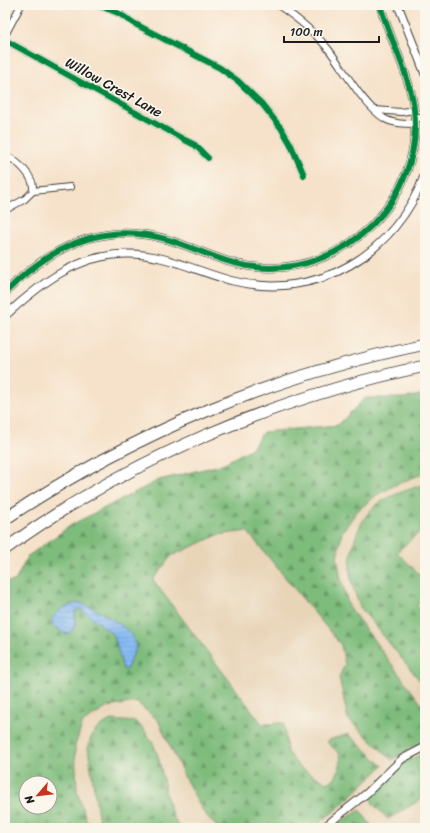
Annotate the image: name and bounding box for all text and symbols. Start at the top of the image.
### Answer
scale bar [284,18,379,44]
text: 100 m [290,21,323,43]
street label: Willow Crest Lane [60,50,167,125]
north arrow [18,775,58,815]
text: N [19,791,40,808]

